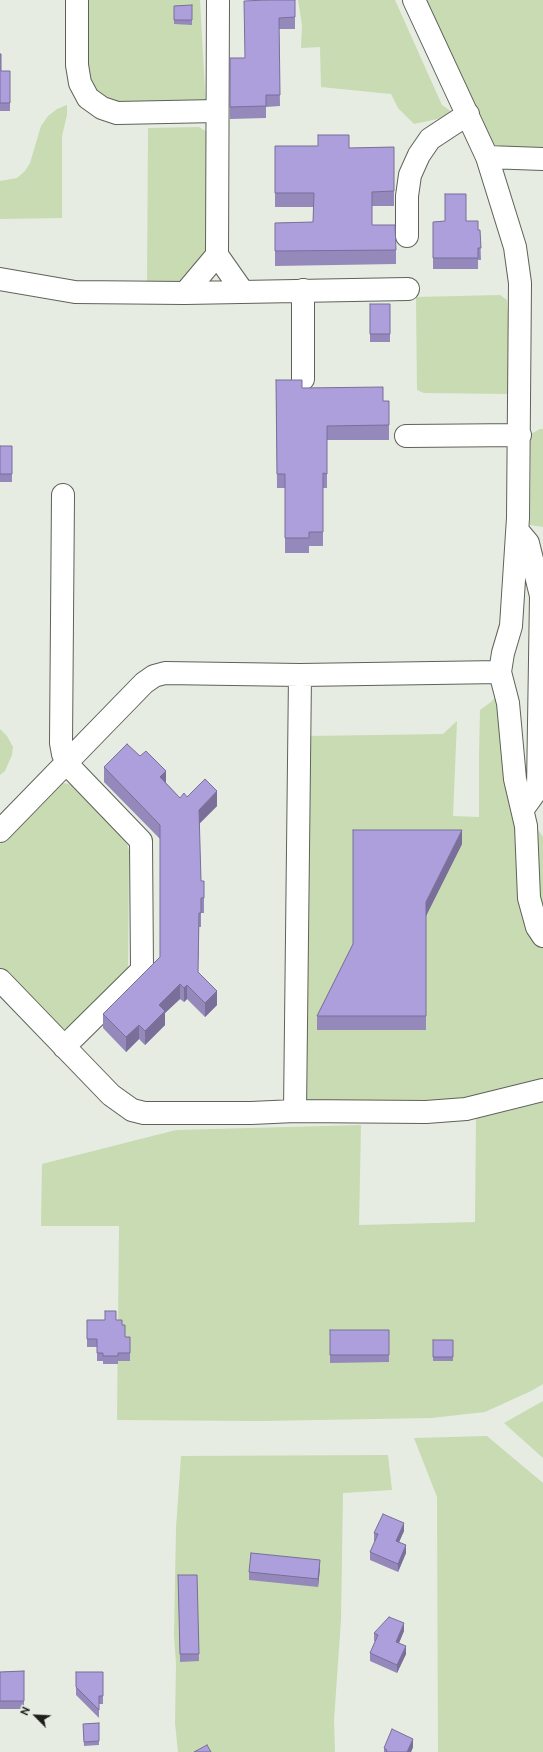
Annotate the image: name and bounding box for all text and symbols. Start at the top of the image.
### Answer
north arrow [16,1696,56,1736]
text: N [18,1705,32,1717]

